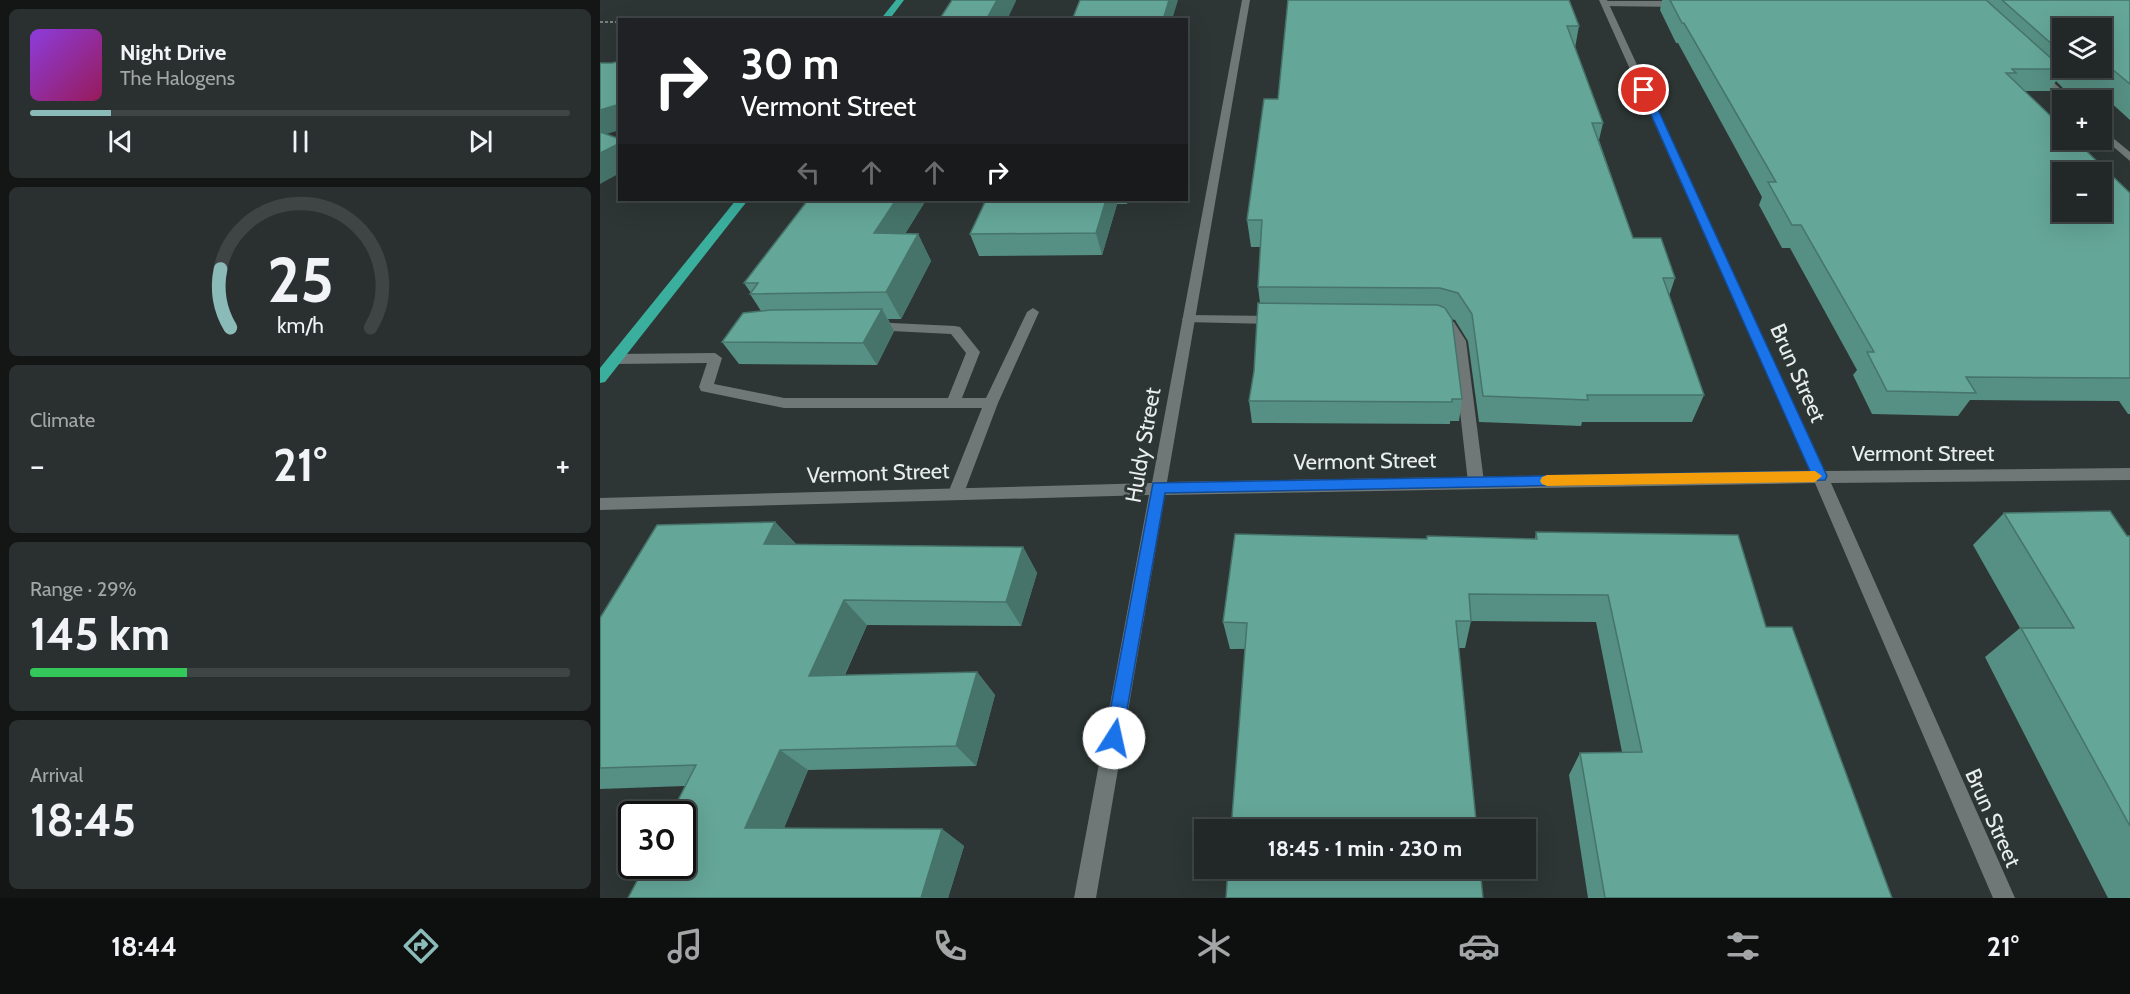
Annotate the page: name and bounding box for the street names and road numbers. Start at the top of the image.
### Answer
street label: Brun Street [1764,319,1832,427]
street label: Huldy Street [1120,385,1167,505]
street label: Vermont Street [1852,440,1995,467]
street label: Vermont Street [1293,446,1437,476]
street label: Vermont Street [806,457,950,489]
street label: Brun Street [1959,764,2027,872]

